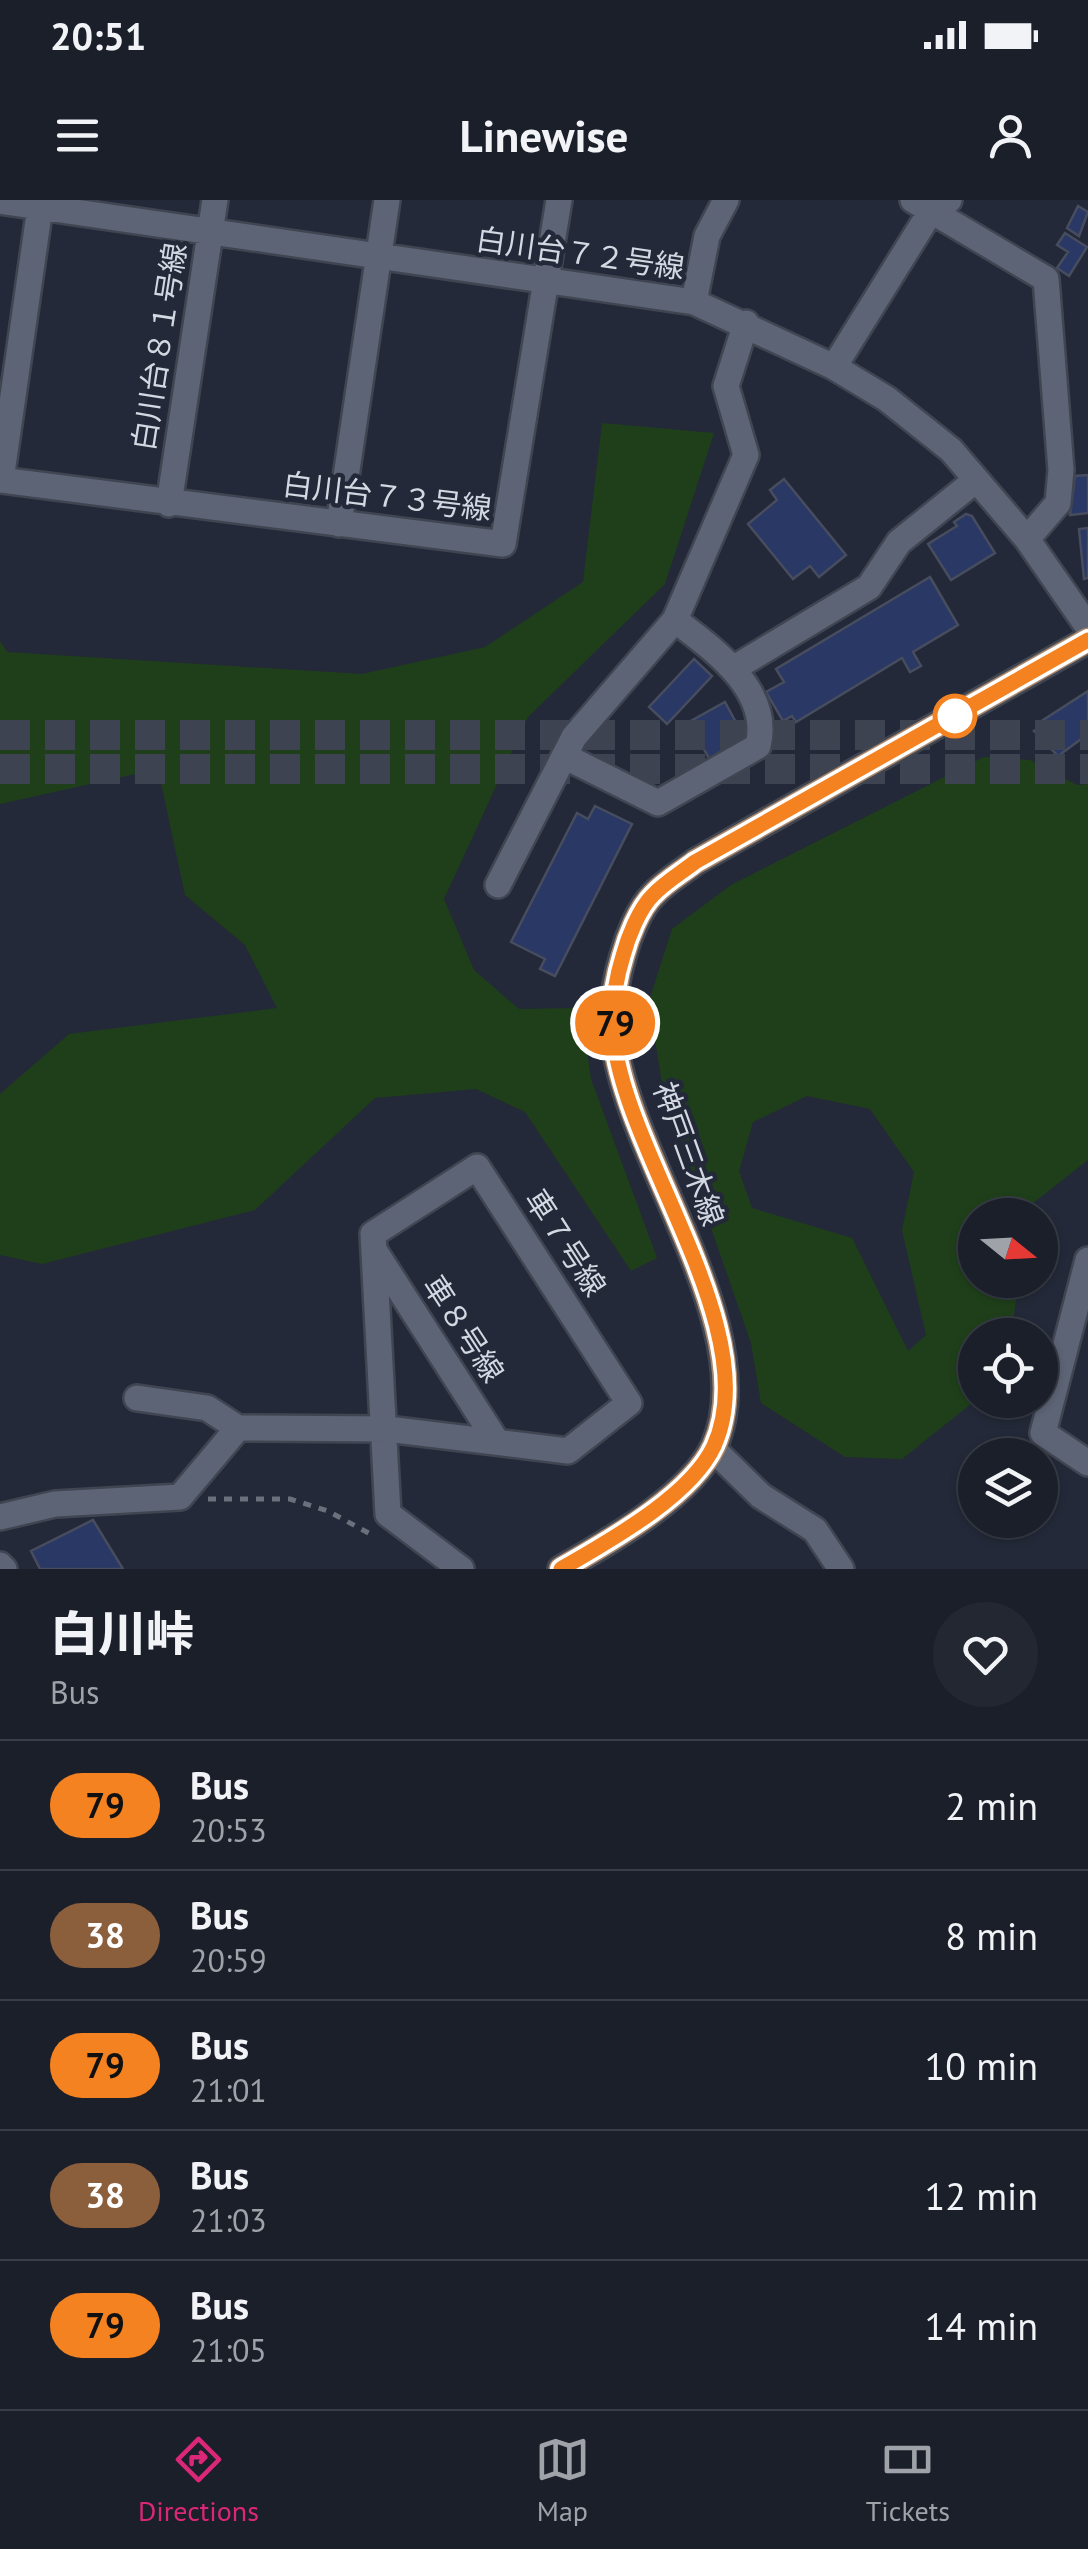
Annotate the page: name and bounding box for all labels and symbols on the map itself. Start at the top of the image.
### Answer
street label: 白川台７２号線 [474,219,687,286]
street label: 白川台８１号線 [123,240,194,454]
street label: 白川台７３号線 [281,463,494,528]
unlabelled marker [934,695,976,737]
line badge: 79 [570,990,660,1056]
street label: 神戸三木線 [645,1076,733,1231]
street label: 車７号線 [517,1181,615,1303]
north arrow [958,1198,1058,1298]
street label: 車８号線 [415,1267,513,1389]

